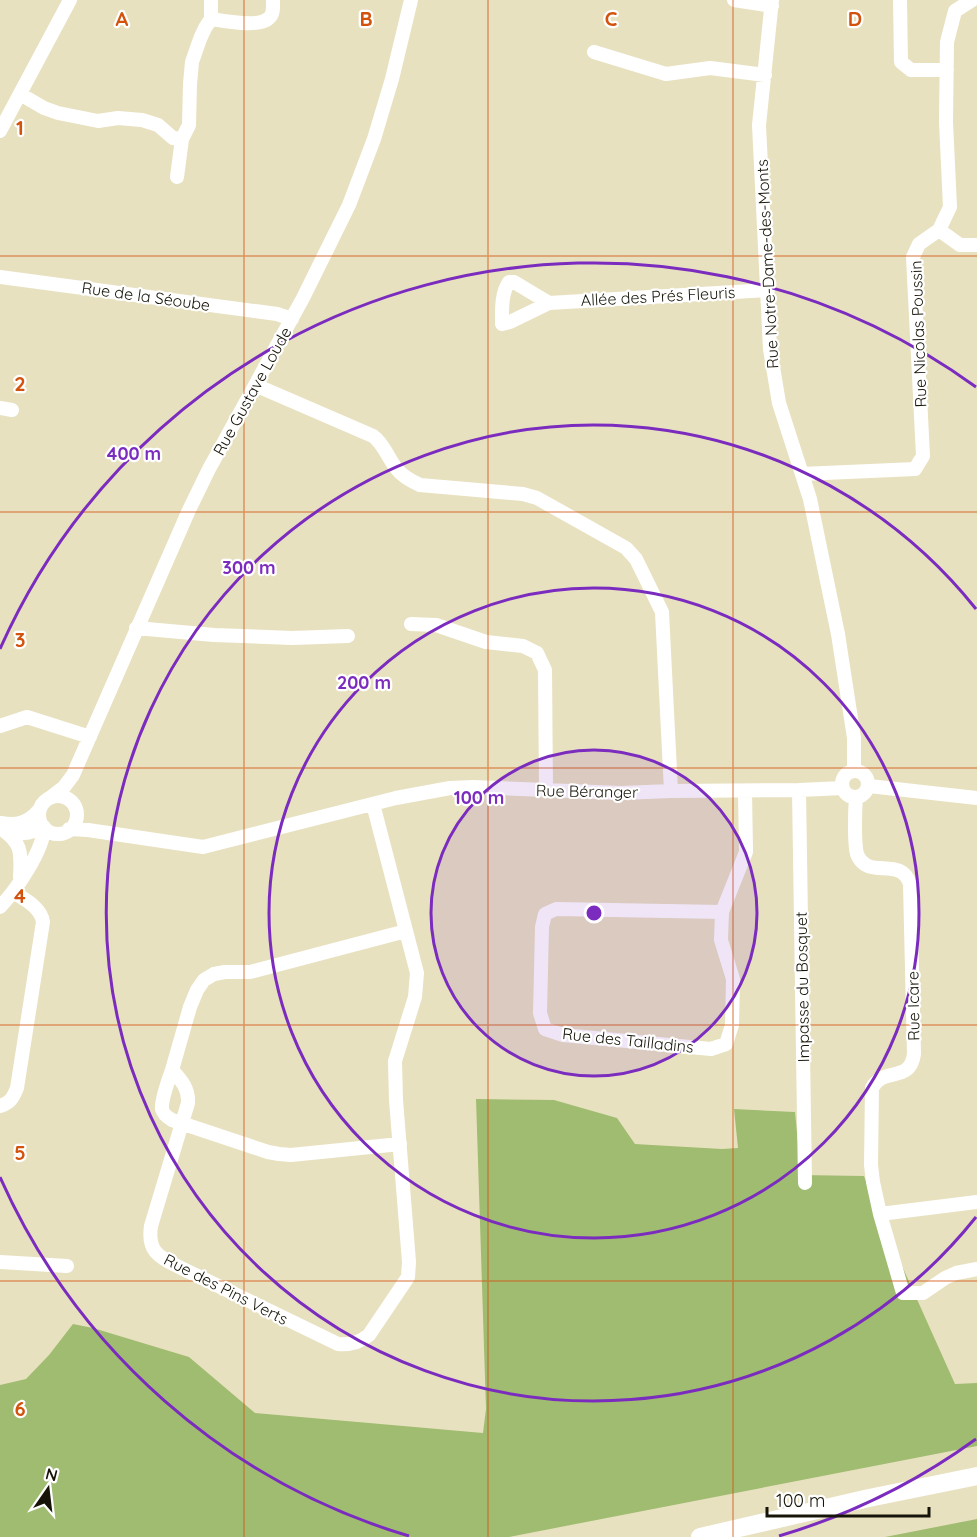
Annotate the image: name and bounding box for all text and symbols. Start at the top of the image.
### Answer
text: A [116,6,129,31]
text: B [359,6,373,31]
text: C [605,6,618,31]
text: D [848,6,862,31]
text: 1 [16,115,24,140]
street label: Rue Notre-Dame-des-Monts [752,159,782,369]
street label: Rue Nicolas Poussin [905,260,931,408]
street label: Rue de la Séoube [81,277,211,315]
street label: Allée des Prés Fleuris [580,282,736,310]
street label: Rue Gustave Loude [208,323,296,459]
text: 2 [14,371,26,396]
text: 400 m [107,442,161,465]
text: 300 m [222,556,276,579]
text: 3 [15,627,25,652]
text: 200 m [337,671,391,694]
street label: Rue Béranger [536,780,638,802]
text: 100 m [454,786,504,809]
text: 4 [14,883,26,908]
centre of rings [584,903,604,923]
street label: Impasse du Bosquet [791,912,813,1062]
street label: Rue Icare [902,971,924,1041]
street label: Rue des Tailladins [561,1023,695,1057]
text: 5 [14,1140,26,1165]
street label: Rue des Pins Verts [161,1249,291,1329]
text: 6 [14,1396,26,1421]
north arrow [18,1459,78,1519]
text: N [44,1463,60,1486]
scale bar [767,1480,929,1518]
text: 100 m [776,1489,825,1512]

